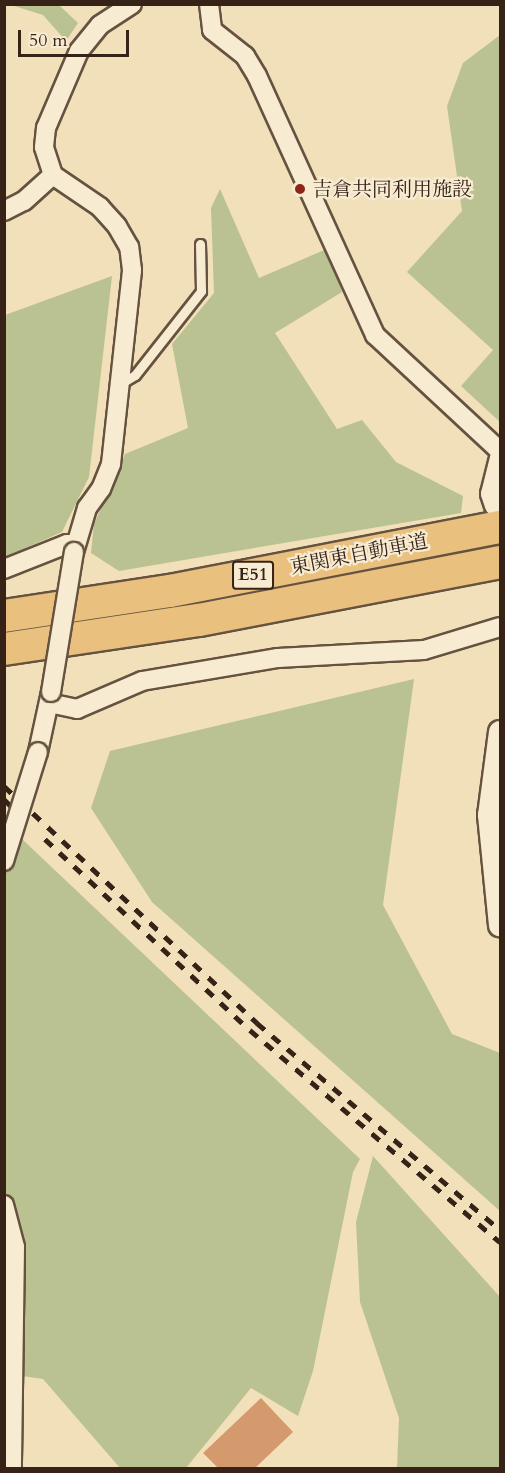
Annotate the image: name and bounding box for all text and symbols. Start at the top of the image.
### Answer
scale bar [21,18,132,56]
text: 50 m [29,28,68,53]
place label: 吉倉共同利用施設 [312,177,472,201]
marker: 吉倉共同利用施設 [293,182,307,196]
street label: 東関東自動車道 [288,529,430,579]
road number: E51 [232,560,274,590]

